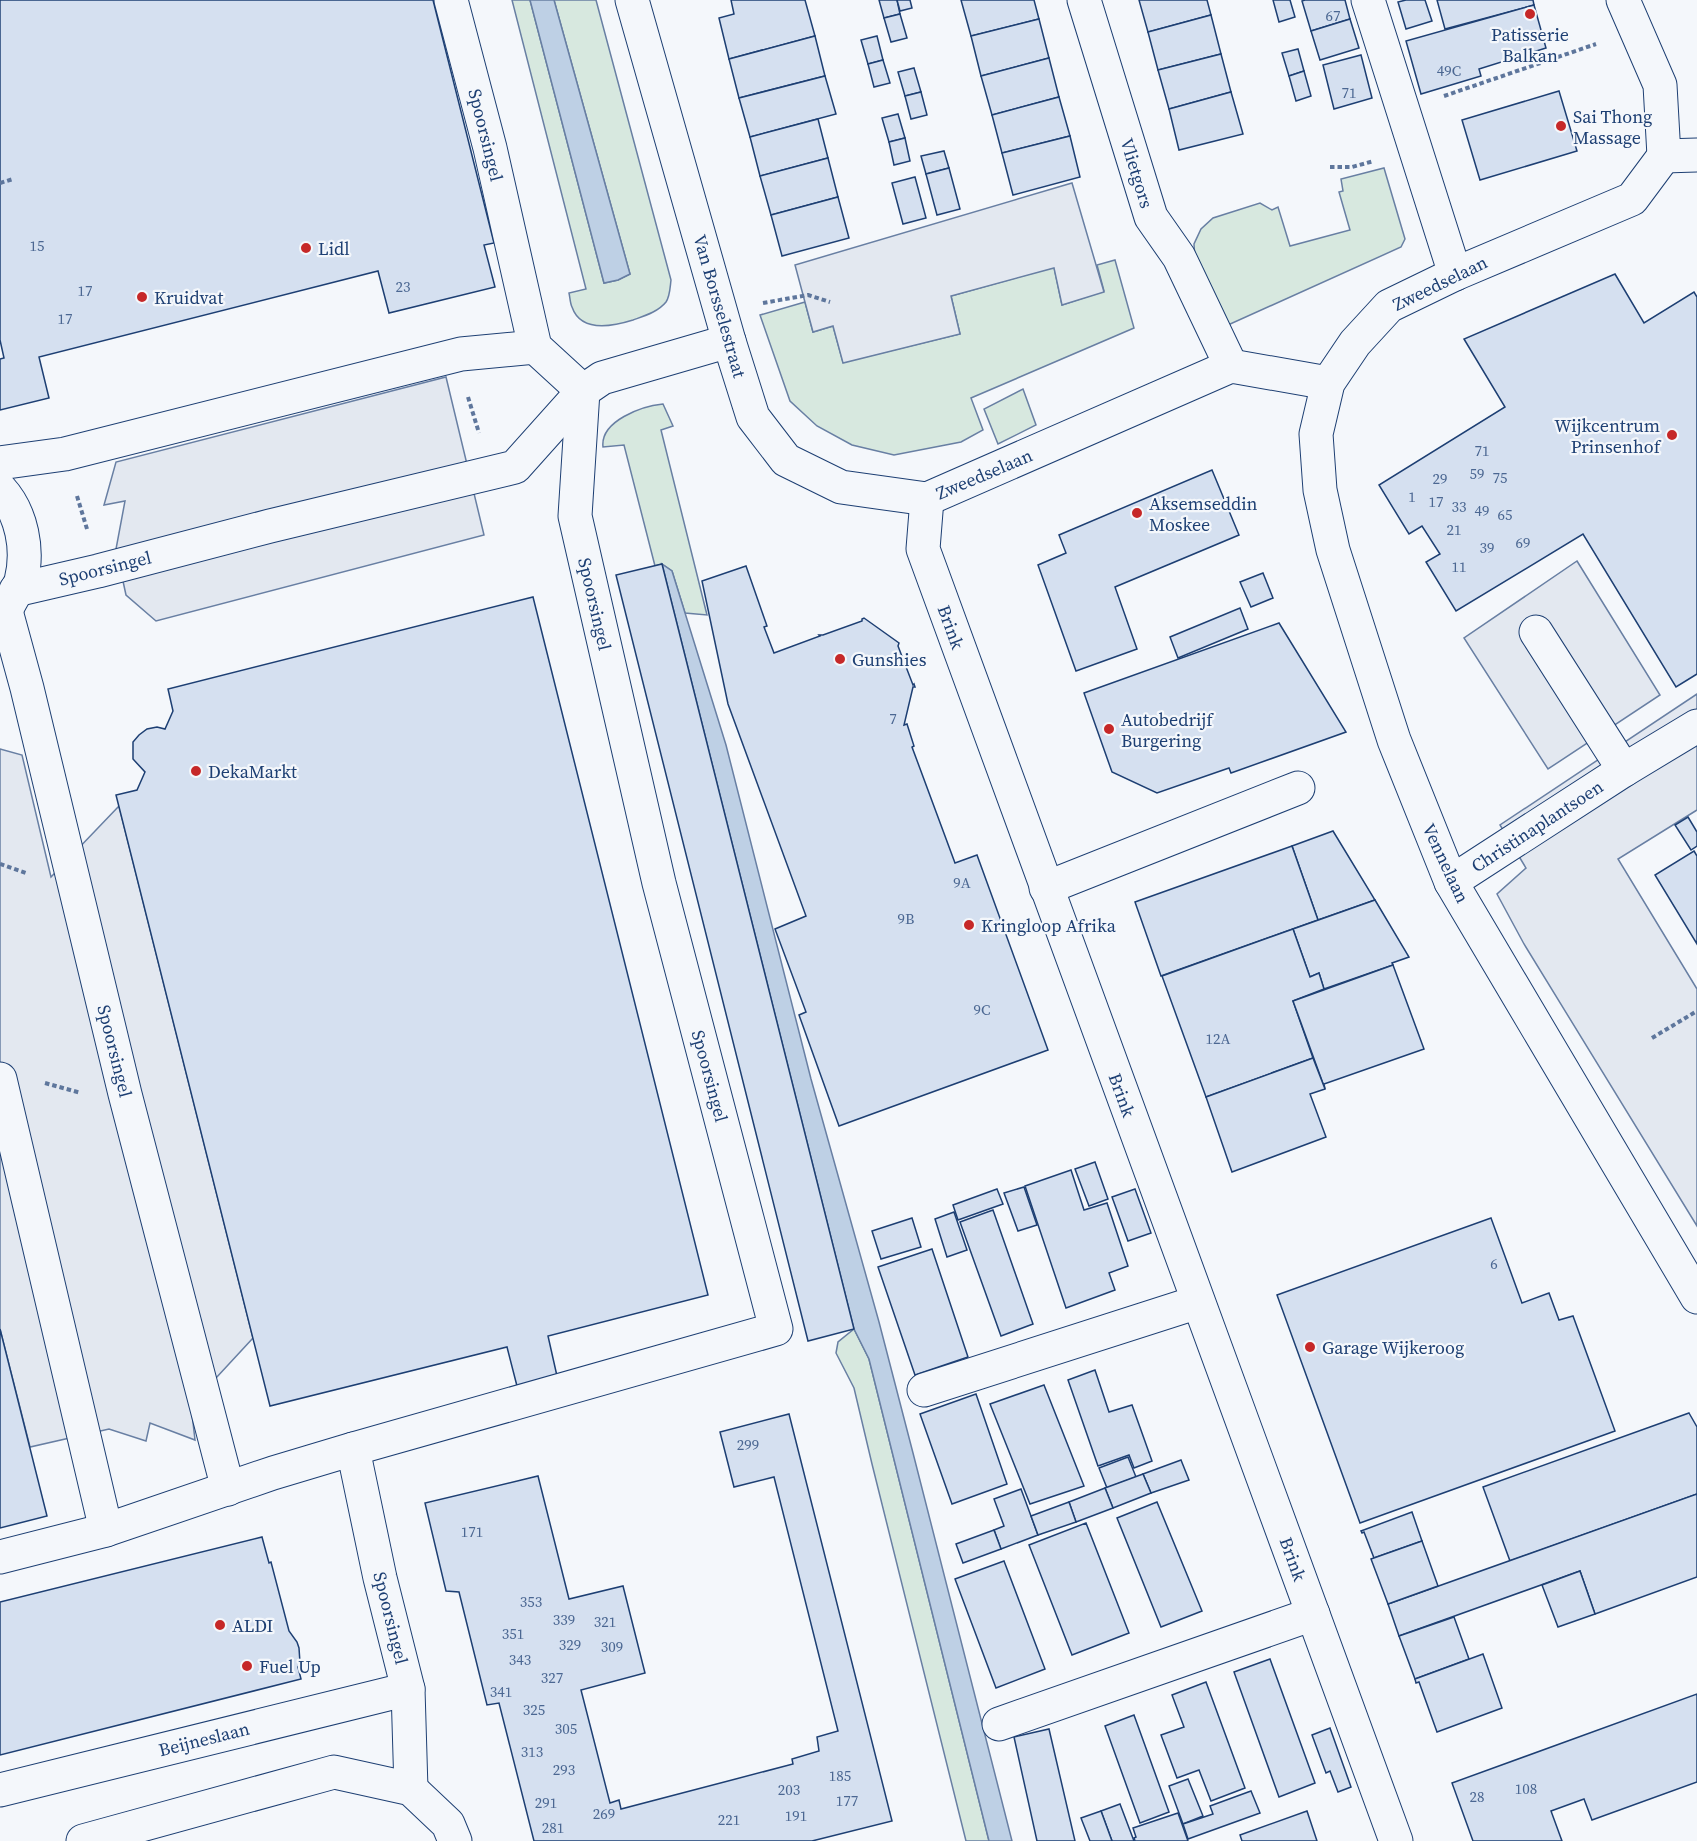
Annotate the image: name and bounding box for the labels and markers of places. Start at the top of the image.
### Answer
marker: Patisserie Balkan [1523,7,1537,21]
place label: Patisserie Balkan [1491,22,1569,68]
place label: Sai Thong Massage [1573,104,1652,150]
marker: Sai Thong Massage [1554,119,1568,133]
place label: Lidl [318,236,350,261]
marker: Lidl [299,241,313,255]
place label: Kruidvat [154,285,223,310]
marker: Kruidvat [135,290,149,304]
place label: Wijkcentrum Prinsenhof [1554,413,1662,459]
marker: Wijkcentrum Prinsenhof [1665,428,1679,442]
place label: Aksemseddin Moskee [1149,491,1258,537]
marker: Aksemseddin Moskee [1130,506,1144,520]
place label: Gunshies [852,647,927,672]
marker: Gunshies [833,652,847,666]
place label: Autobedrijf Burgering [1121,707,1214,753]
marker: Autobedrijf Burgering [1102,722,1116,736]
place label: DekaMarkt [208,759,297,784]
marker: DekaMarkt [189,764,203,778]
place label: Kringloop Afrika [981,913,1117,938]
marker: Kringloop Afrika [962,918,976,932]
place label: Garage Wijkeroog [1322,1335,1464,1360]
marker: Garage Wijkeroog [1303,1340,1317,1354]
place label: ALDI [232,1613,273,1638]
marker: ALDI [213,1618,227,1632]
place label: Fuel Up [259,1654,321,1679]
marker: Fuel Up [240,1659,254,1673]

